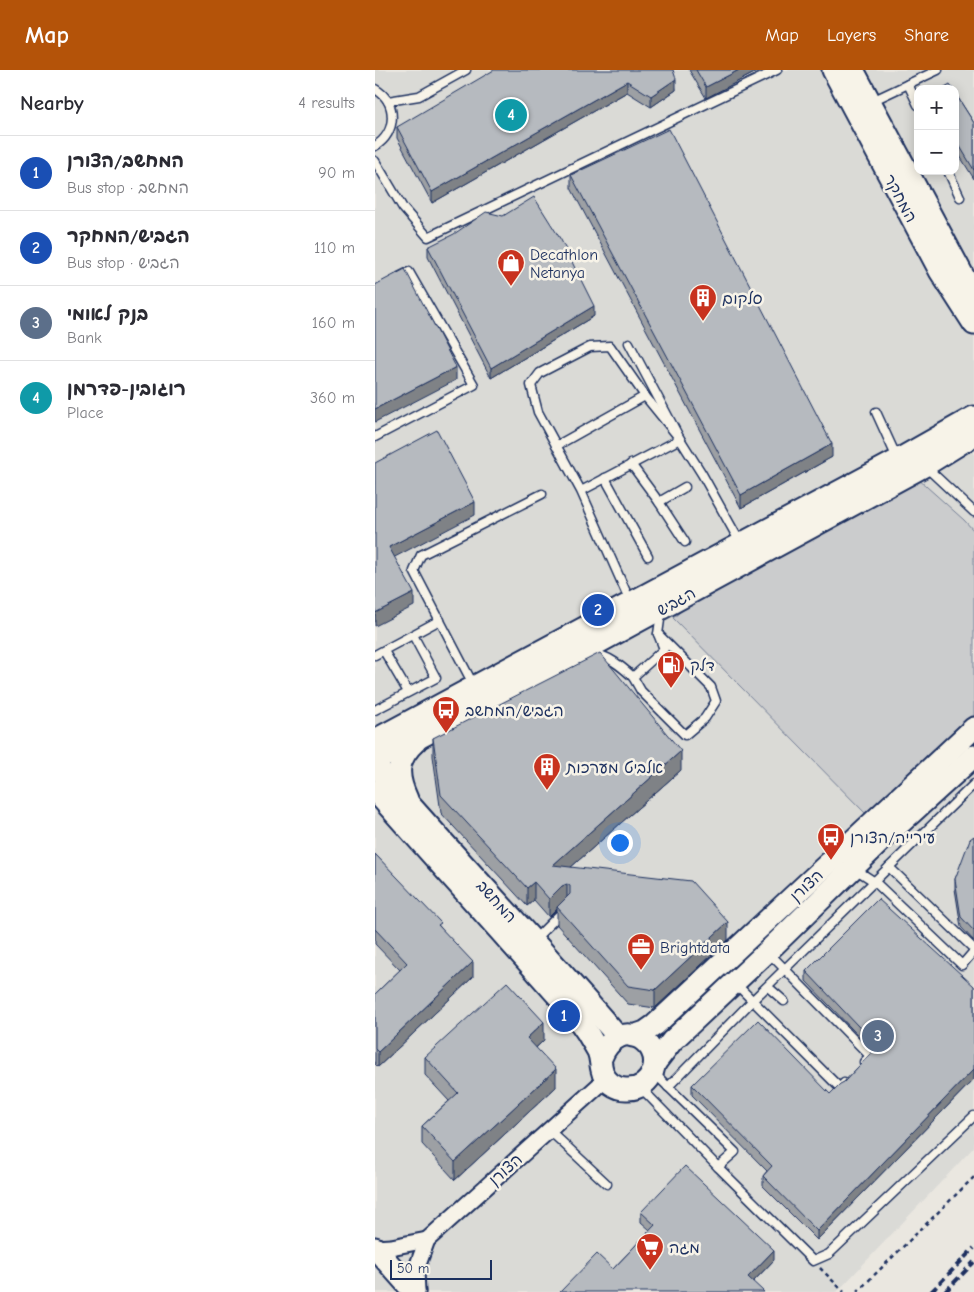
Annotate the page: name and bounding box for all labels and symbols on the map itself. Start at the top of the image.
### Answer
pin: 4 [495,96,527,134]
street label: המחקר [880,171,920,226]
place label: Decathlon Netanya [530,246,598,282]
shop icon: Decathlon Netanya [496,248,526,287]
building icon: סלקום [688,283,718,322]
place label: סלקום [722,290,763,308]
street label: הגביש [654,584,699,620]
pin: 2 [582,591,614,629]
fuel station icon: דלק [656,650,686,689]
place label: דלק [690,657,715,676]
bus stop icon: הגביש/המחשב [431,695,461,734]
place label: הגביש/המחשב [465,702,564,720]
building icon: אלביט מערכות [532,752,562,791]
place label: אלביט מערכות [565,759,663,777]
bus stop icon: עירייה/הצורן [816,822,846,861]
place label: עירייה/הצורן [850,829,935,848]
your location [607,830,633,856]
street label: הצורן [787,866,827,906]
street label: המחשב [473,877,520,926]
office icon: Brightdata [626,932,656,971]
place label: Brightdata [660,939,730,957]
pin: 1 [548,997,580,1035]
pin: 3 [862,1017,894,1055]
street label: הצורן [485,1150,527,1190]
supermarket icon: מגה [635,1232,665,1271]
place label: מגה [669,1239,700,1257]
scale bar [390,1257,493,1280]

